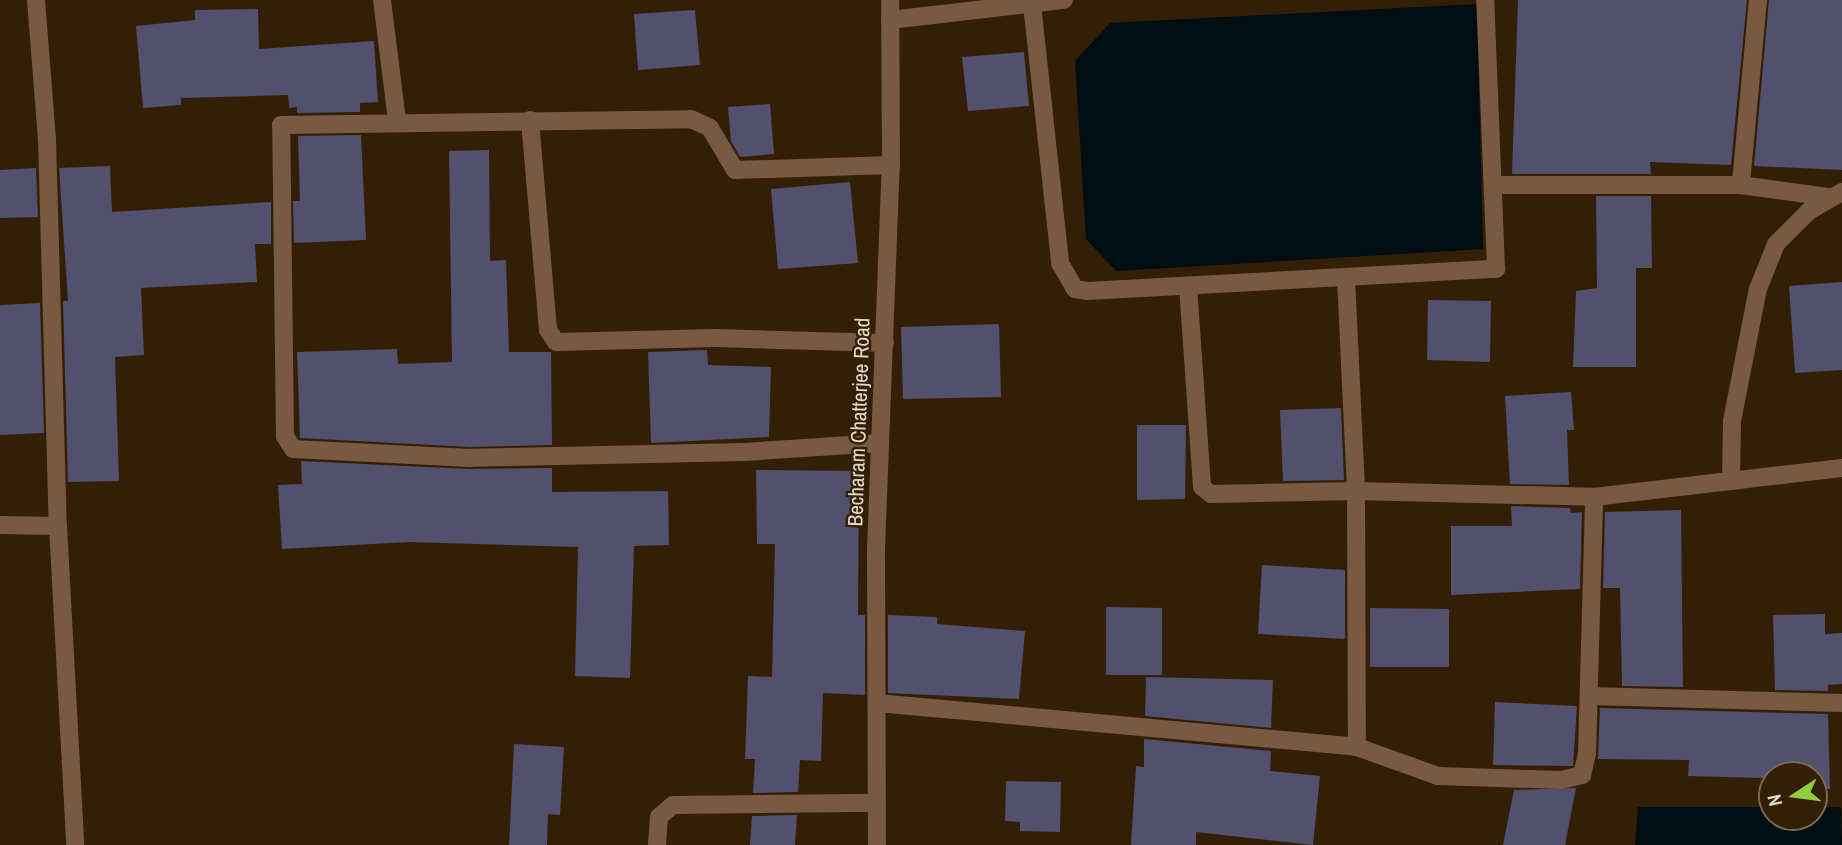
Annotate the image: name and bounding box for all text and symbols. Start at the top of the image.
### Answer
street label: Becharam Chatterjee Road [843,317,875,527]
north arrow [1758,761,1828,831]
text: N [1761,792,1788,809]

